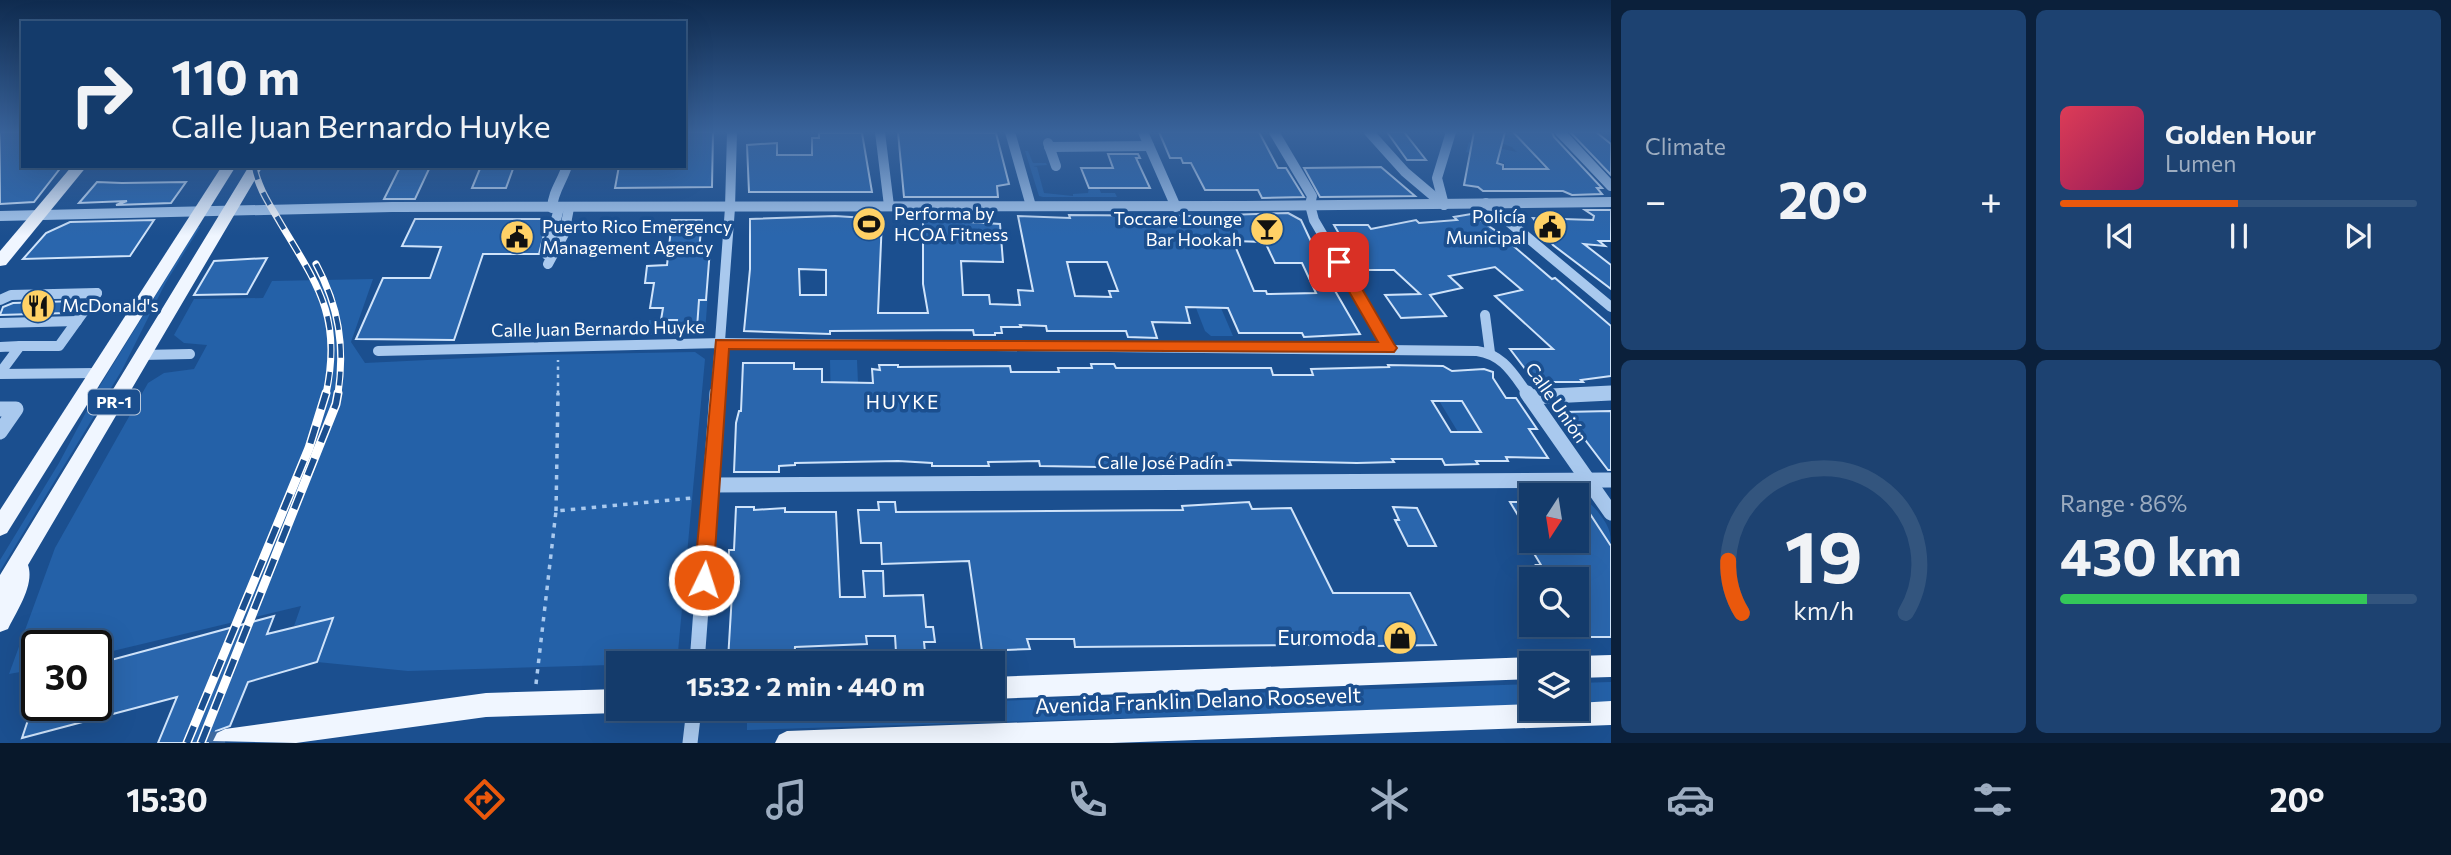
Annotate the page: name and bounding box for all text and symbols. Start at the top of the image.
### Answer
text: 110 m [171,45,300,105]
icon: right [56,49,147,140]
text: Calle Juan Bernardo Huyke [171,105,551,145]
text: Golden Hour [2165,118,2316,149]
text: Climate [1645,132,1726,160]
text: Lumen [2165,149,2236,177]
text: 20° [1778,166,1868,230]
text: − [1645,176,1667,223]
text: + [1980,176,2002,223]
place label: Performa by HCOA Fitness [894,202,1008,245]
sports icon: Performa by HCOA Fitness [850,205,888,243]
place label: Policía Municipal [1446,205,1526,248]
place label: Toccare Lounge Bar Hookah [1114,207,1242,250]
public building icon: Policía Municipal [1531,208,1569,246]
bar icon: Toccare Lounge Bar Hookah [1248,210,1286,248]
place label: Puerto Rico Emergency Management Agency [542,215,732,258]
icon: previous [2101,217,2139,255]
icon: pause [2220,217,2258,255]
icon: next [2339,217,2377,255]
public building icon: Puerto Rico Emergency Management Agency [498,218,536,256]
pin [1309,232,1369,292]
icon: arrive [1320,243,1358,281]
restaurant icon: McDonald's [19,287,57,325]
place label: McDonald's [62,294,159,316]
street label: Calle Juan Bernardo Huyke [491,315,705,341]
street label: Calle Unión [1521,358,1593,447]
road number: PR-1 [88,390,140,414]
district label: HUYKE [866,390,940,413]
street label: Calle José Padín [1098,451,1224,473]
north arrow [1519,483,1589,553]
map controls [1519,483,1589,721]
text: Range · 86% [2060,489,2187,517]
text: 19 [1785,509,1862,598]
text: 430 km [2060,523,2242,587]
position arrow [667,543,741,617]
button: search [1519,567,1589,637]
text: km/h [1793,594,1854,624]
shop icon: Euromoda [1381,619,1419,657]
place label: Euromoda [1277,624,1376,649]
speed limit sign: 30 [21,630,112,721]
button: layers [1519,651,1589,721]
text: 15:32 · 2 min · 440 m [686,670,925,701]
street label: Avenida Franklin Delano Roosevelt [1034,681,1361,718]
icon: directions [460,775,509,824]
icon: music [762,775,811,824]
icon: phone [1063,775,1112,824]
icon: climate [1365,775,1414,824]
icon: car [1666,775,1715,824]
icon: filters [1968,775,2017,824]
text: 15:30 [126,779,208,819]
text: 20° [2269,779,2325,819]

